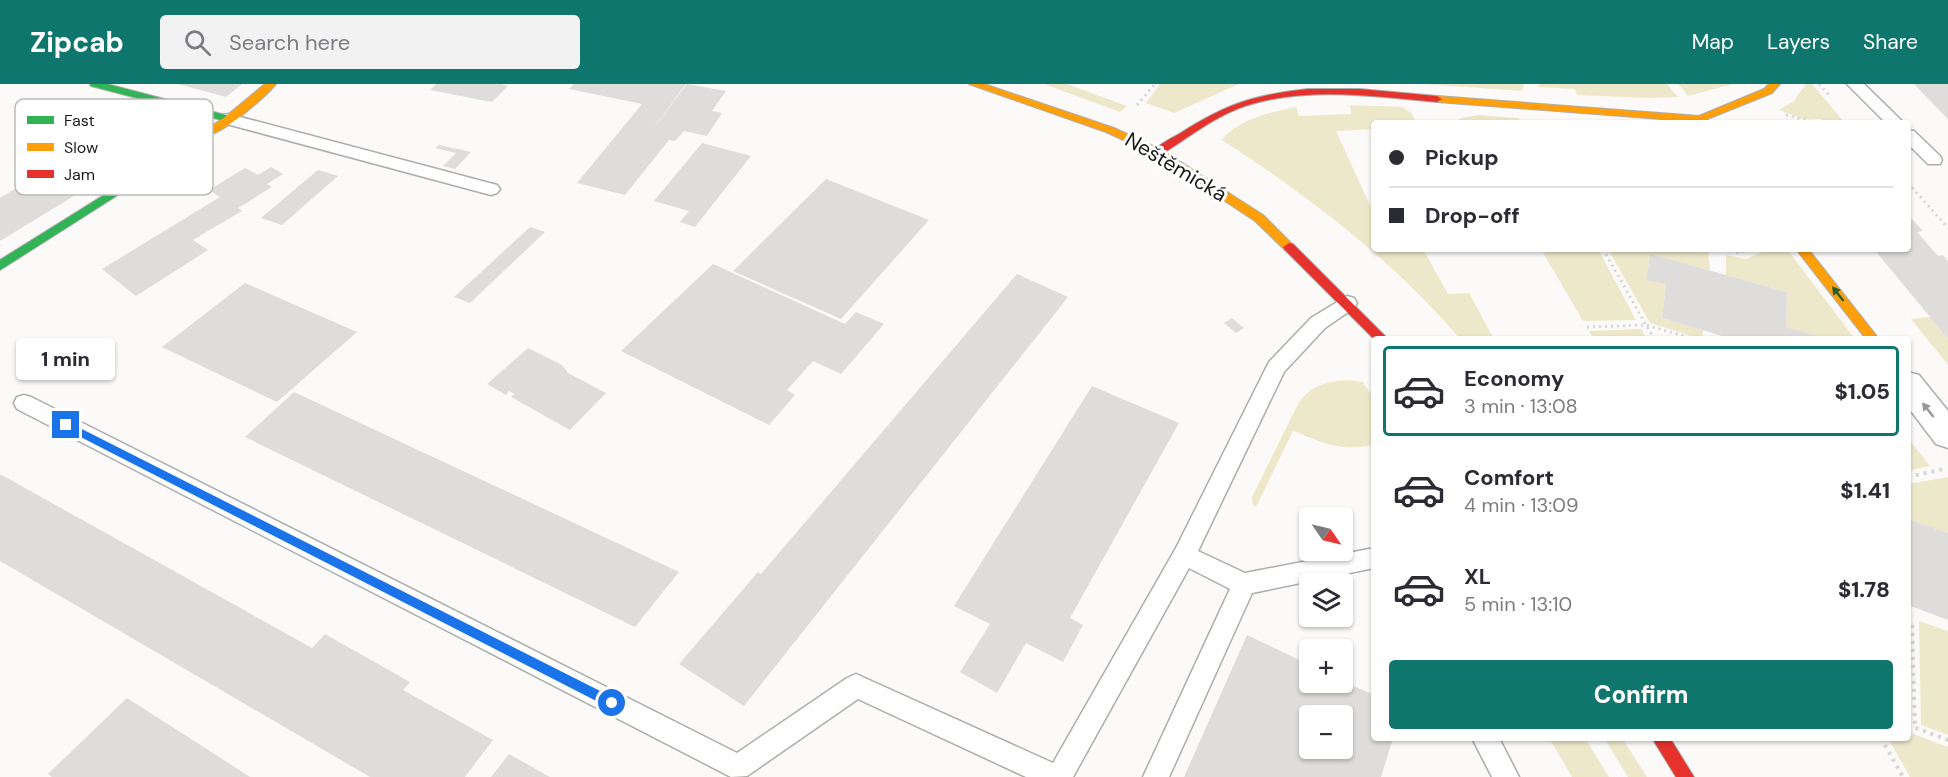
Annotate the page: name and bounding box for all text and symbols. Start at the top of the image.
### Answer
search box [160,15,580,69]
text: Zipcab [30,24,124,61]
icon: search [181,26,214,59]
text: Search here [229,28,350,57]
text: Map [1692,28,1734,56]
text: Layers [1767,28,1830,56]
text: Share [1863,28,1918,56]
legend [15,99,213,195]
text: Fast [64,110,95,131]
street label: Neštěmická [1120,126,1232,208]
text: Slow [64,137,98,158]
text: Pickup [1425,143,1499,172]
text: Jam [64,164,95,185]
text: Drop-off [1425,201,1520,230]
one-way arrow [1831,286,1844,302]
callout: 1 min [16,338,116,380]
text: 1 min [41,346,90,372]
icon: car [1392,364,1446,418]
text: Economy [1464,364,1564,393]
text: $1.05 [1835,377,1890,406]
text: 3 min · 13:08 [1464,393,1578,419]
one-way arrow [1922,402,1934,418]
route end [52,411,79,438]
icon: car [1392,463,1446,517]
text: Comfort [1464,463,1554,492]
text: $1.41 [1840,476,1890,505]
text: 4 min · 13:09 [1464,492,1579,518]
north arrow [1299,507,1353,561]
map controls [1299,507,1353,759]
icon: car [1392,562,1446,616]
text: XL [1464,562,1491,591]
button: layers [1299,573,1353,627]
text: $1.78 [1838,575,1890,604]
text: 5 min · 13:10 [1464,591,1572,617]
button: + [1299,639,1353,693]
button: Confirm [1389,660,1893,729]
route start [598,689,625,716]
button: − [1299,705,1353,759]

